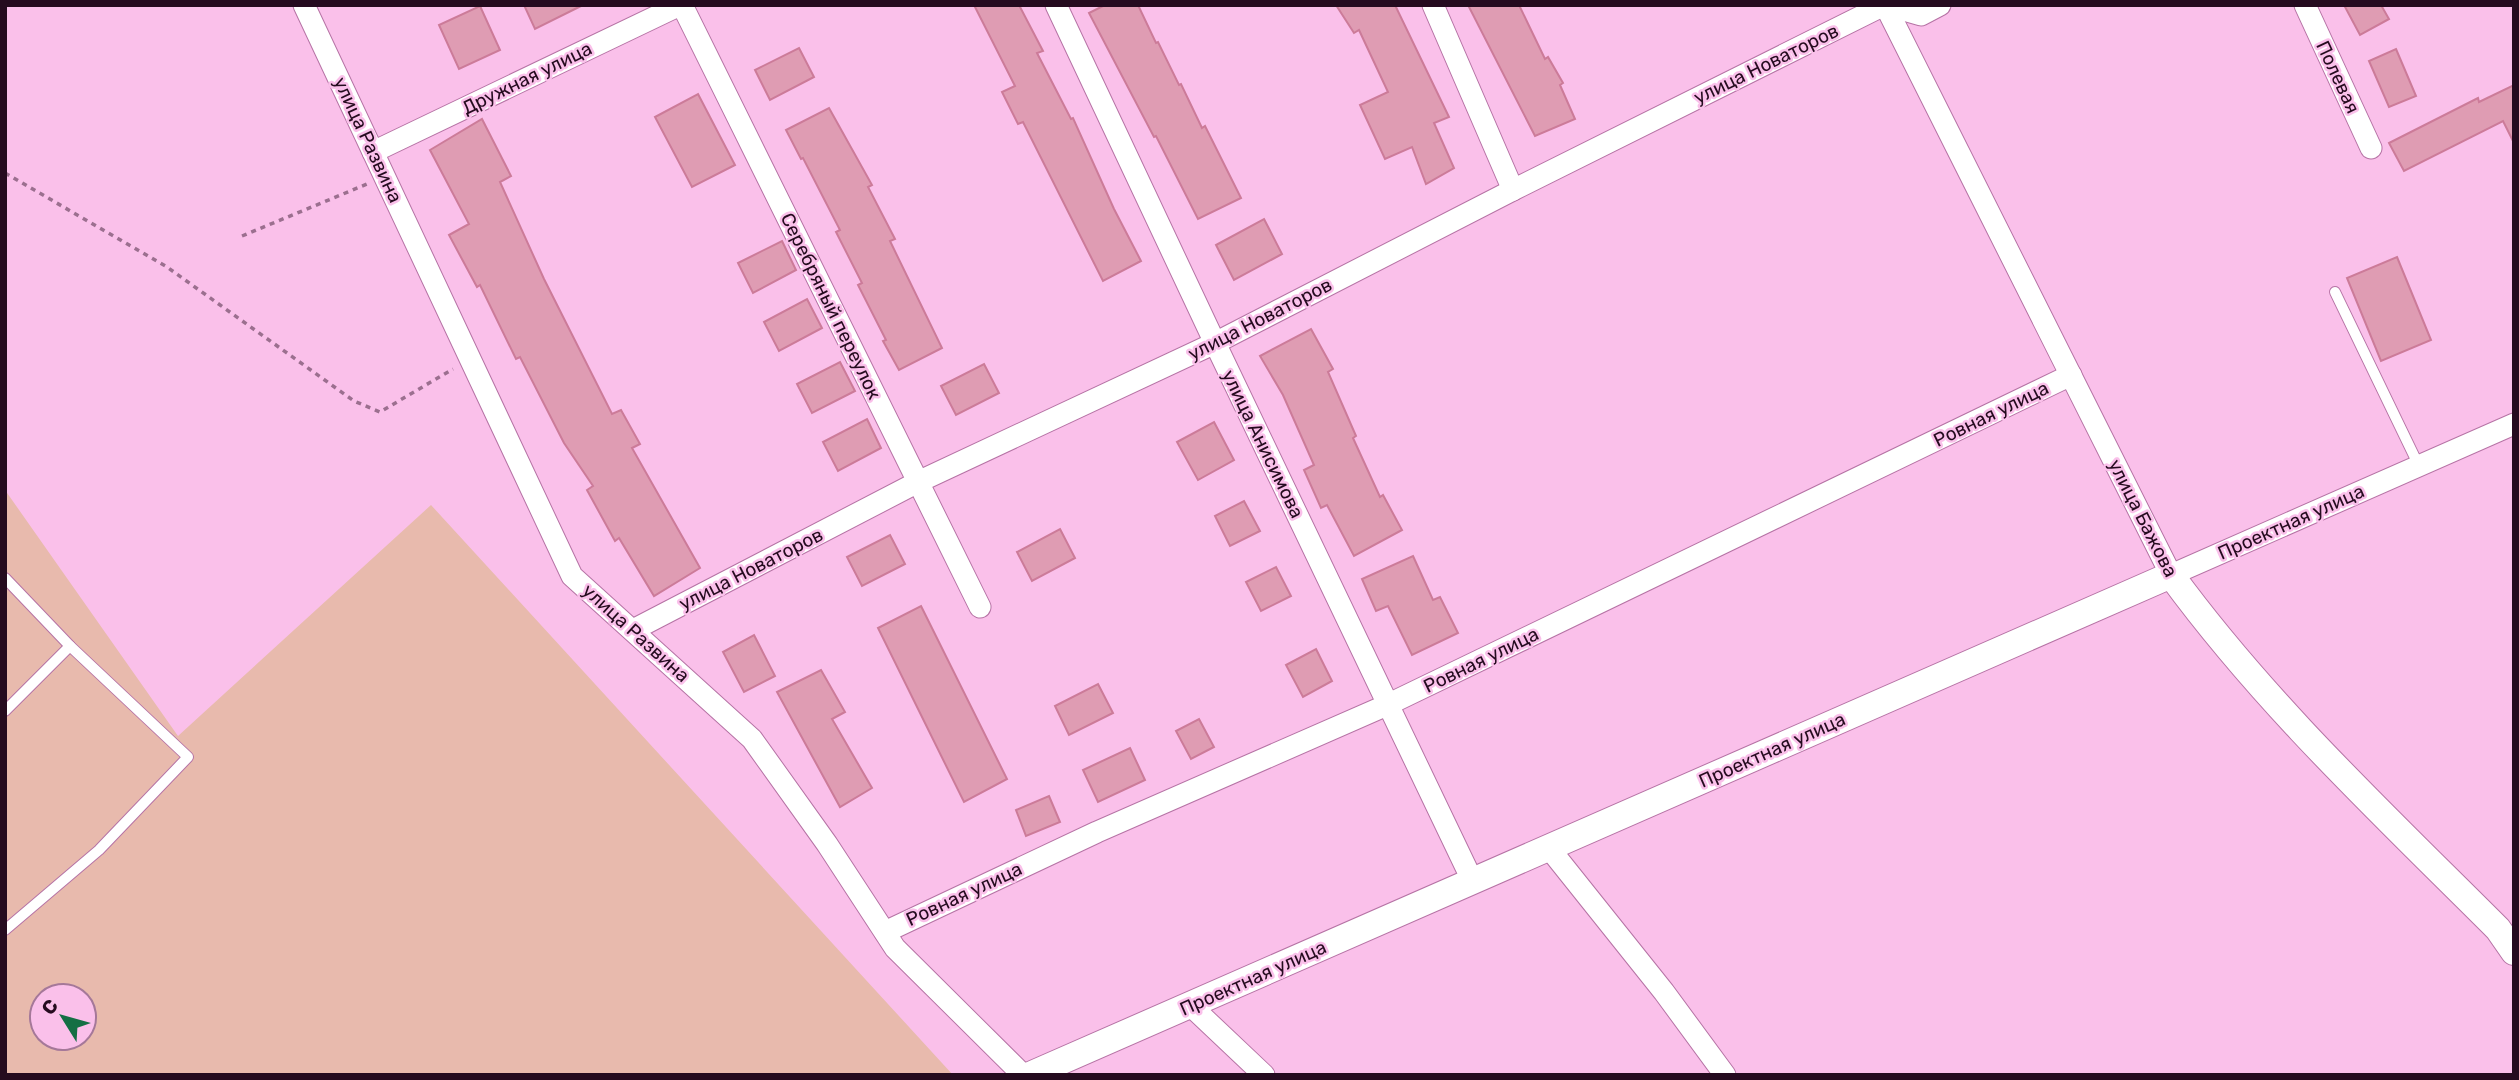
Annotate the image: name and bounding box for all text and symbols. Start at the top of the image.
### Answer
street label: улица Новаторов [1690,19,1842,109]
street label: Дружная улица [458,37,596,119]
street label: Полевая [2311,37,2365,117]
street label: улица Развина [329,74,407,206]
street label: Серебряный переулок [776,209,886,403]
street label: улица Новаторов [1184,273,1336,365]
street label: улица Анисимова [1217,366,1309,522]
street label: Ровная улица [1930,376,2052,452]
street label: улица Бажова [2103,455,2183,581]
street label: Проектная улица [2214,479,2368,565]
street label: улица Новаторов [675,523,827,615]
street label: улица Развина [578,579,694,687]
street label: Ровная улица [1420,622,1542,698]
street label: Проектная улица [1695,707,1849,793]
street label: Ровная улица [902,857,1026,931]
street label: Проектная улица [1176,935,1330,1021]
north arrow [28,982,98,1052]
text: С [37,995,63,1019]

